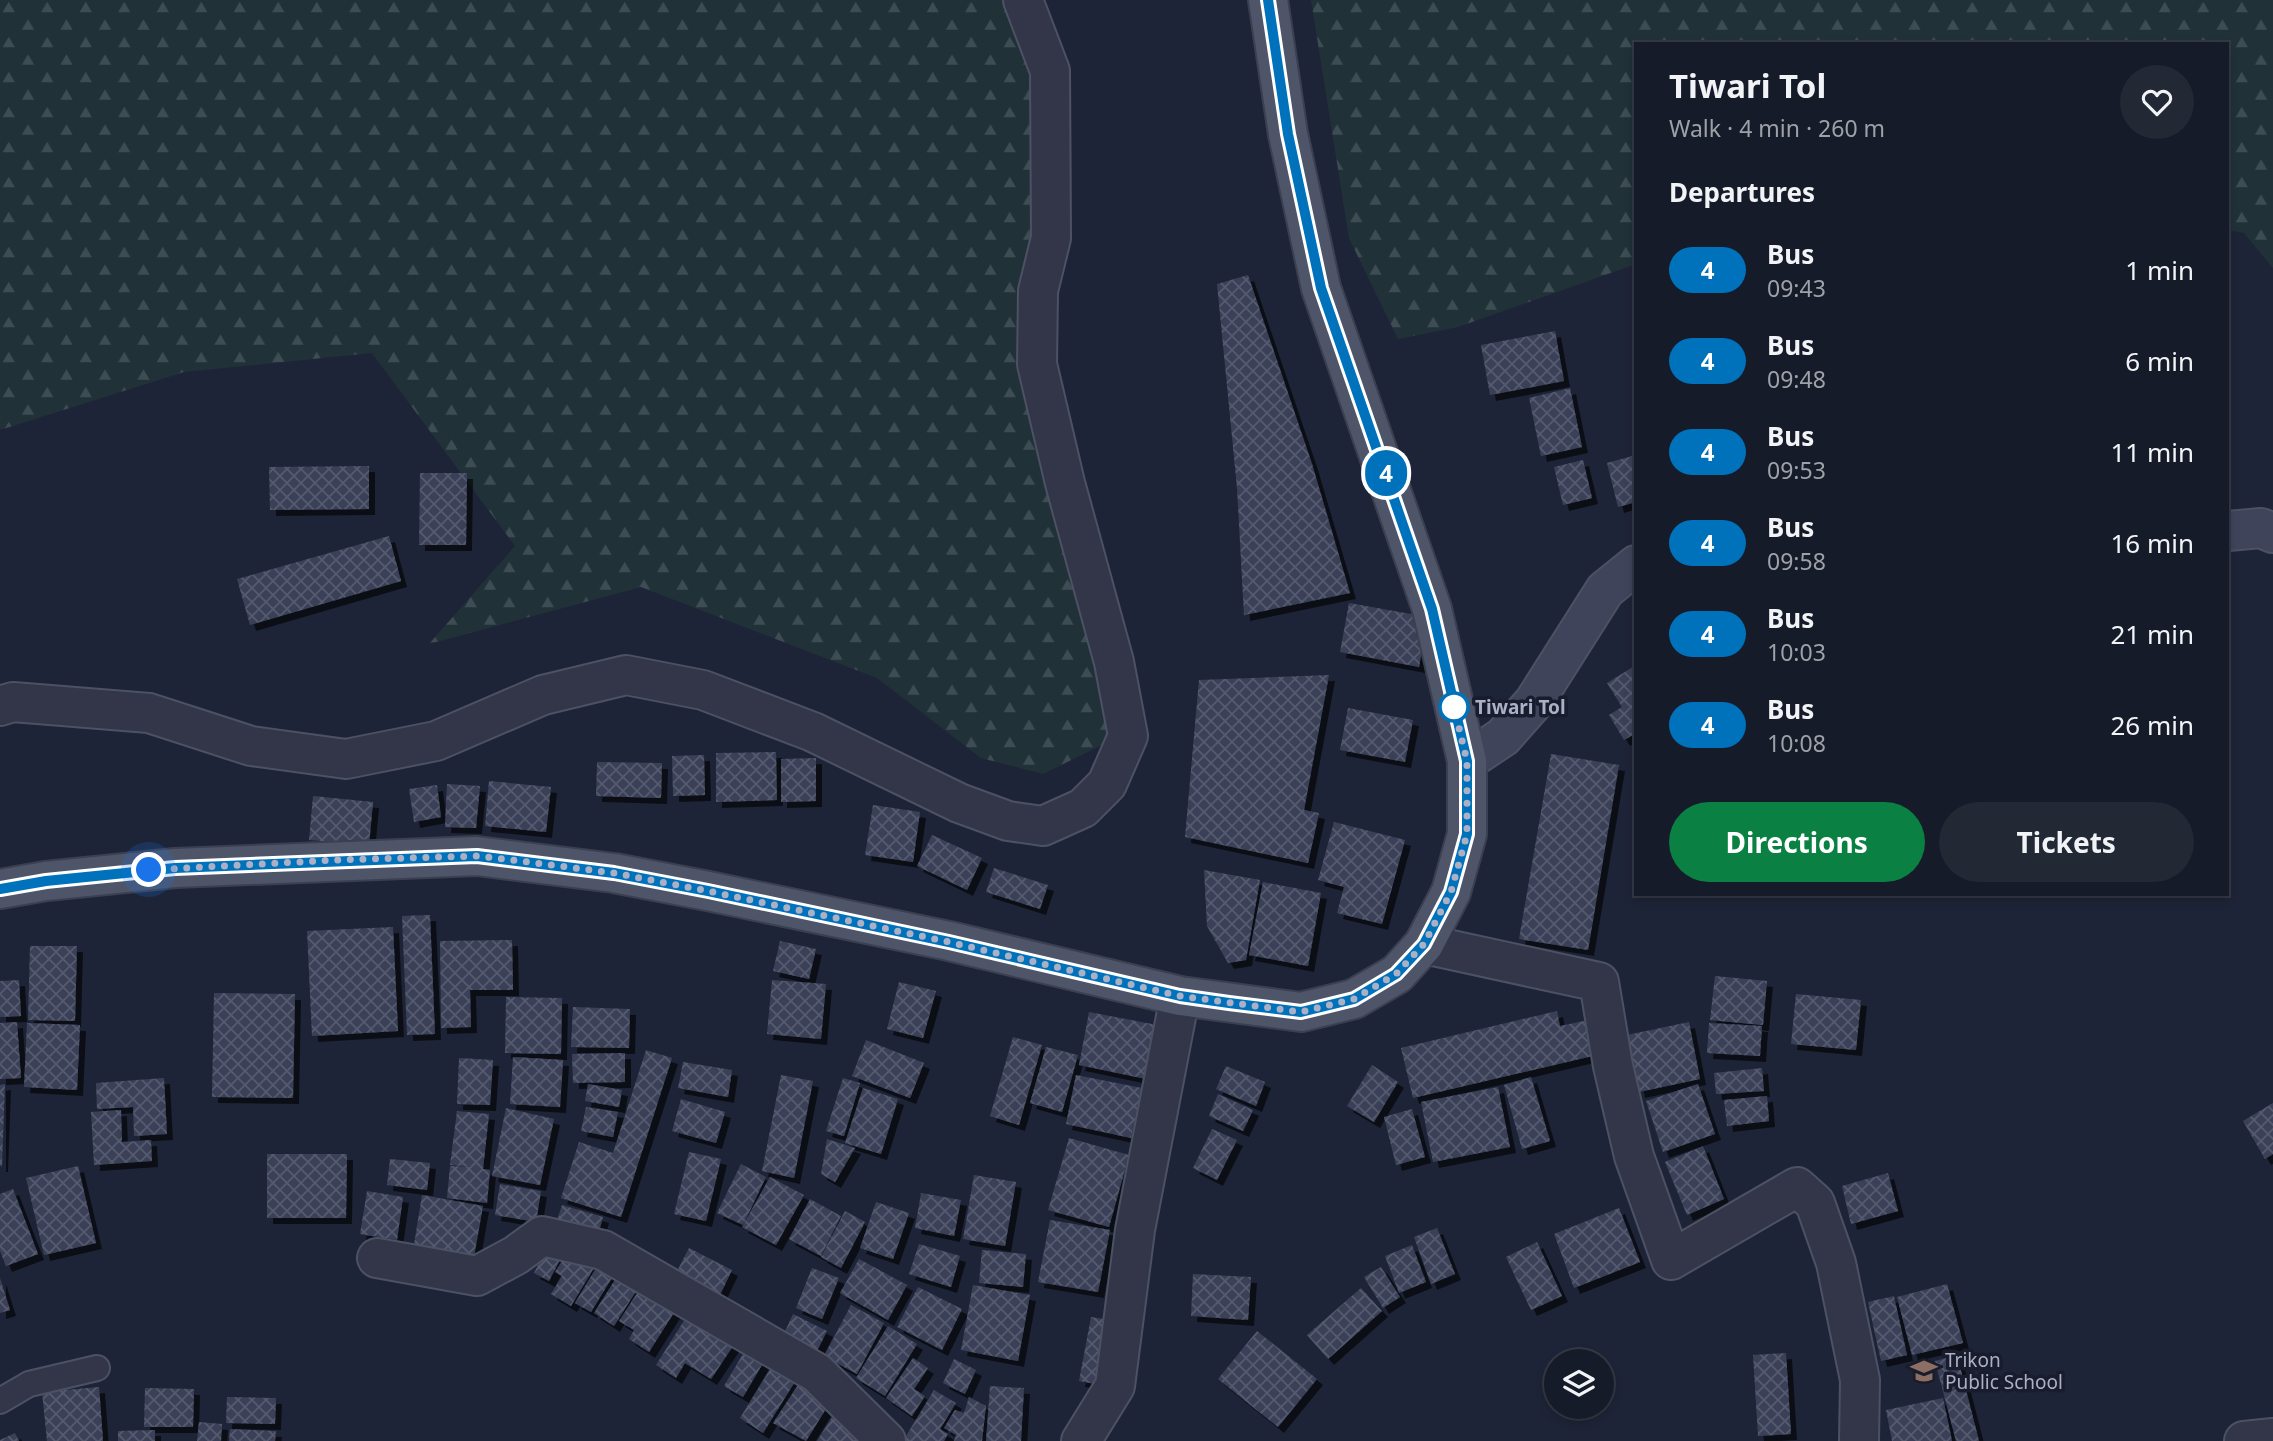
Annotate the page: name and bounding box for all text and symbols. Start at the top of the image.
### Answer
text: Tiwari Tol [1669,63,1826,108]
button: heart [2120,65,2194,139]
text: Walk · 4 min · 260 m [1669,112,1885,144]
text: Departures [1669,174,1815,210]
text: Bus [1767,236,1814,272]
text: 1 min [2125,252,2194,288]
text: 4 [1701,253,1714,286]
text: 09:43 [1767,272,1826,304]
text: Bus [1767,327,1814,363]
text: 6 min [2125,343,2194,379]
text: 4 [1701,344,1714,377]
text: 09:48 [1767,363,1826,395]
text: Bus [1767,418,1814,454]
text: 11 min [2110,434,2194,470]
text: 4 [1701,435,1714,468]
line badge: 4 [1363,450,1409,496]
text: 09:53 [1767,454,1826,486]
text: 4 [1379,456,1393,489]
text: Bus [1767,509,1814,545]
text: 16 min [2110,525,2194,561]
text: 4 [1701,526,1714,559]
text: 09:58 [1767,545,1826,577]
text: Bus [1767,600,1814,636]
text: 21 min [2110,616,2194,652]
text: 4 [1701,617,1714,650]
text: 10:03 [1767,636,1826,668]
text: Bus [1767,691,1814,727]
marker: Tiwari Tol [1439,692,1469,722]
place label: Tiwari Tol [1475,694,1566,720]
text: 26 min [2110,707,2194,743]
text: 4 [1701,708,1714,741]
text: 10:08 [1767,727,1826,759]
button: Directions [1669,802,1925,882]
button: Tickets [1939,802,2194,882]
your location [131,852,166,887]
place label: Trikon Public School [1945,1347,2063,1395]
map controls [1544,1349,1614,1419]
button: layers [1544,1349,1614,1419]
school or university icon: Trikon Public School [1909,1356,1939,1386]

